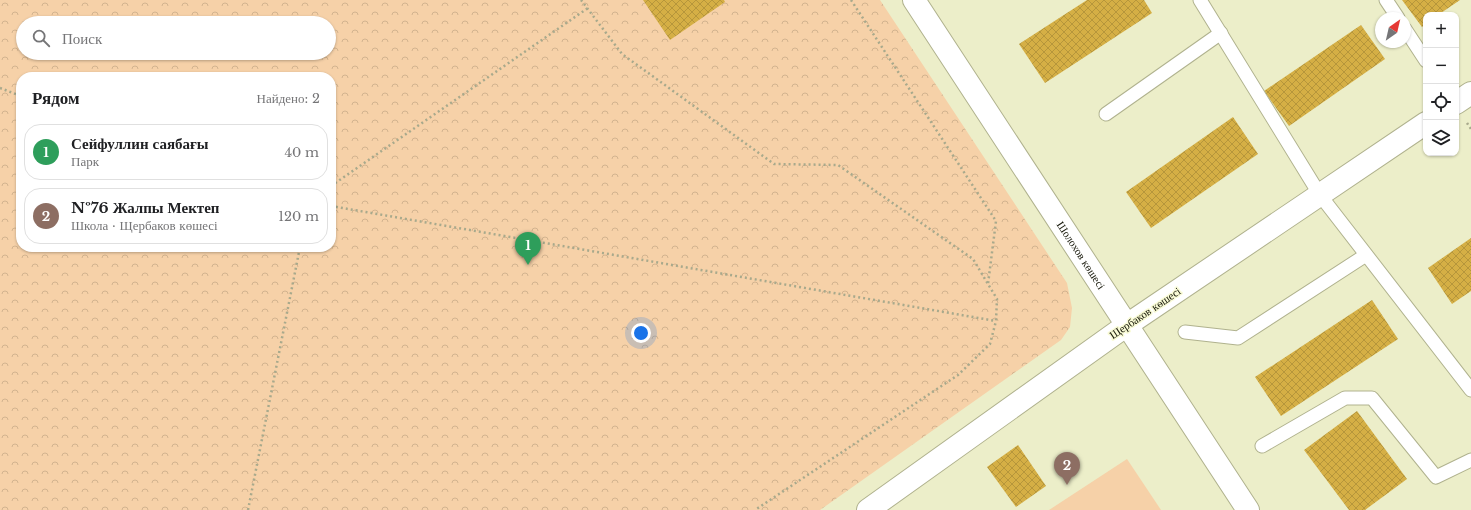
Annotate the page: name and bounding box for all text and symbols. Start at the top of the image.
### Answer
north arrow [1375,12,1411,48]
map controls [1423,12,1459,156]
button: + [1423,12,1459,48]
search box [16,16,336,60]
icon: search [30,27,52,49]
text: Поиск [62,29,102,48]
button: − [1423,48,1459,84]
button: locate [1423,84,1459,120]
text: Рядом [32,88,80,109]
text: Найдено: 2 [257,90,320,107]
button: layers [1423,120,1459,156]
text: Сейфуллин саябағы [71,134,209,153]
text: 1 [43,144,49,161]
text: 40 m [284,144,319,161]
text: Парк [71,153,99,170]
text: №76 Жалпы Мектеп [71,198,219,217]
text: 2 [42,208,50,225]
text: 120 m [278,208,319,225]
text: Школа · Щербаков көшесі [71,217,218,234]
street label: Шолохов көшесі [1054,218,1108,292]
pin: 1 [515,232,541,265]
street label: Щербаков көшесі [1107,284,1183,342]
your location [631,323,651,343]
pin: 2 [1054,452,1080,485]

